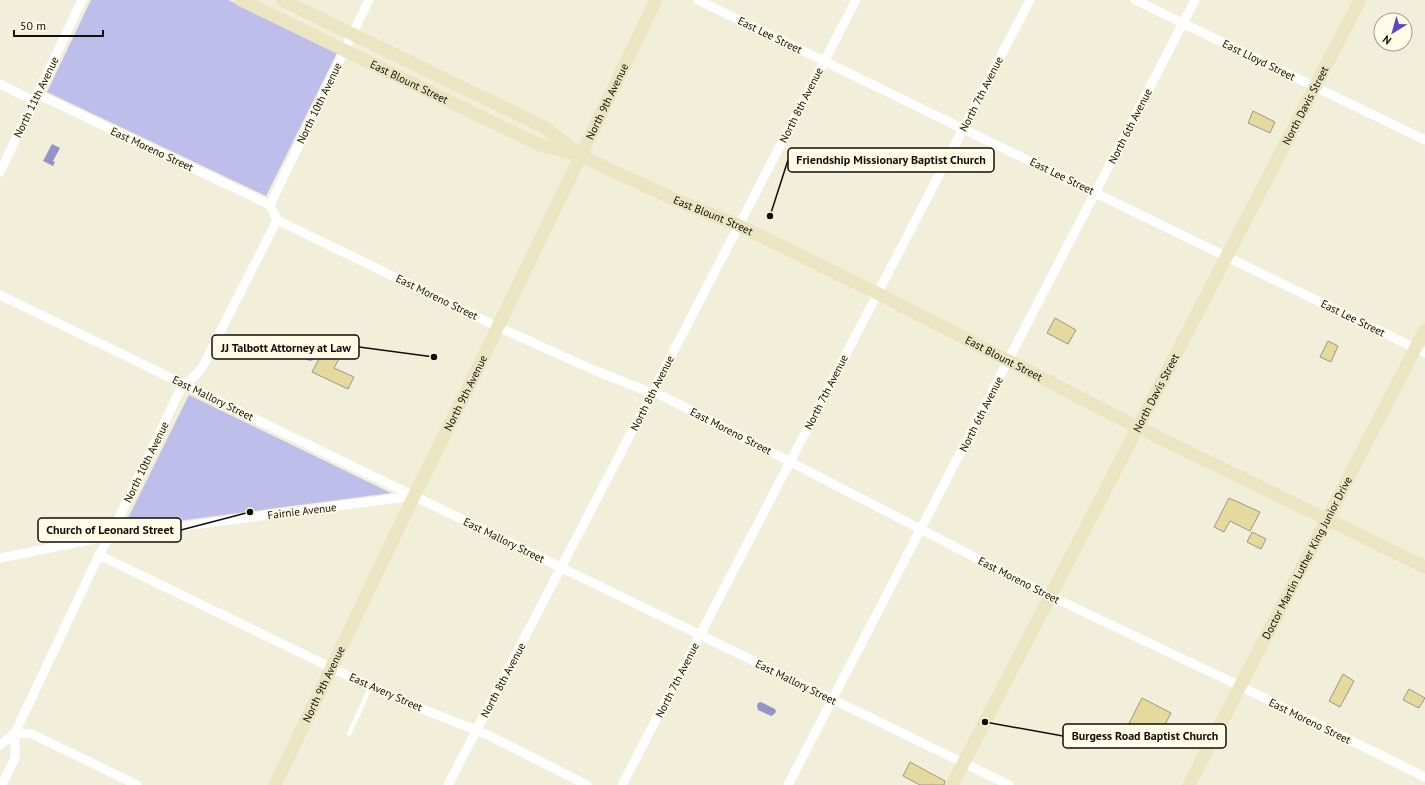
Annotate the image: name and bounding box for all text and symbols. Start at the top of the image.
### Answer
scale bar [14,12,103,38]
north arrow [1373,12,1413,52]
street label: East Lee Street [736,13,805,57]
text: 50 m [20,18,46,33]
text: N [1380,32,1394,48]
street label: East Lloyd Street [1220,36,1298,84]
street label: North 11th Avenue [10,54,62,140]
street label: North 7th Avenue [956,54,1006,134]
street label: East Blount Street [368,57,451,107]
street label: North 10th Avenue [293,60,345,146]
street label: North 9th Avenue [583,61,631,142]
street label: North Davis Street [1279,63,1332,147]
street label: North 8th Avenue [776,65,826,145]
street label: North 6th Avenue [1105,86,1155,166]
street label: East Moreno Street [108,124,196,174]
callout: Friendship Missionary Baptist Church [788,148,994,172]
text: Friendship Missionary Baptist Church [796,152,986,167]
street label: East Lee Street [1028,154,1097,198]
street label: East Blount Street [671,192,756,238]
street label: East Moreno Street [394,271,481,323]
street label: East Lee Street [1319,296,1388,340]
street label: East Blount Street [963,333,1045,384]
callout: JJ Talbott Attorney at Law [212,335,359,359]
text: JJ Talbott Attorney at Law [220,340,351,355]
street label: North Davis Street [1130,351,1182,435]
street label: North 9th Avenue [441,352,490,433]
street label: North 7th Avenue [801,352,851,432]
street label: North 8th Avenue [627,353,677,433]
street label: East Mallory Street [170,372,256,424]
street label: North 6th Avenue [956,374,1006,454]
street label: East Moreno Street [688,404,774,458]
street label: North 10th Avenue [120,419,172,505]
street label: Doctor Martin Luther King Junior Drive [1259,474,1355,642]
street label: Fairnie Avenue [267,500,338,522]
street label: East Mallory Street [461,514,547,566]
callout: Church of Leonard Street [38,518,181,542]
text: Church of Leonard Street [46,522,175,537]
street label: East Moreno Street [976,553,1062,607]
street label: North 8th Avenue [477,640,529,720]
street label: North 7th Avenue [652,640,702,720]
street label: North 9th Avenue [299,643,348,724]
street label: East Mallory Street [753,656,839,708]
street label: East Avery Street [347,670,425,714]
street label: East Moreno Street [1267,695,1354,747]
callout: Burgess Road Baptist Church [1063,724,1226,748]
text: Burgess Road Baptist Church [1072,728,1218,743]

